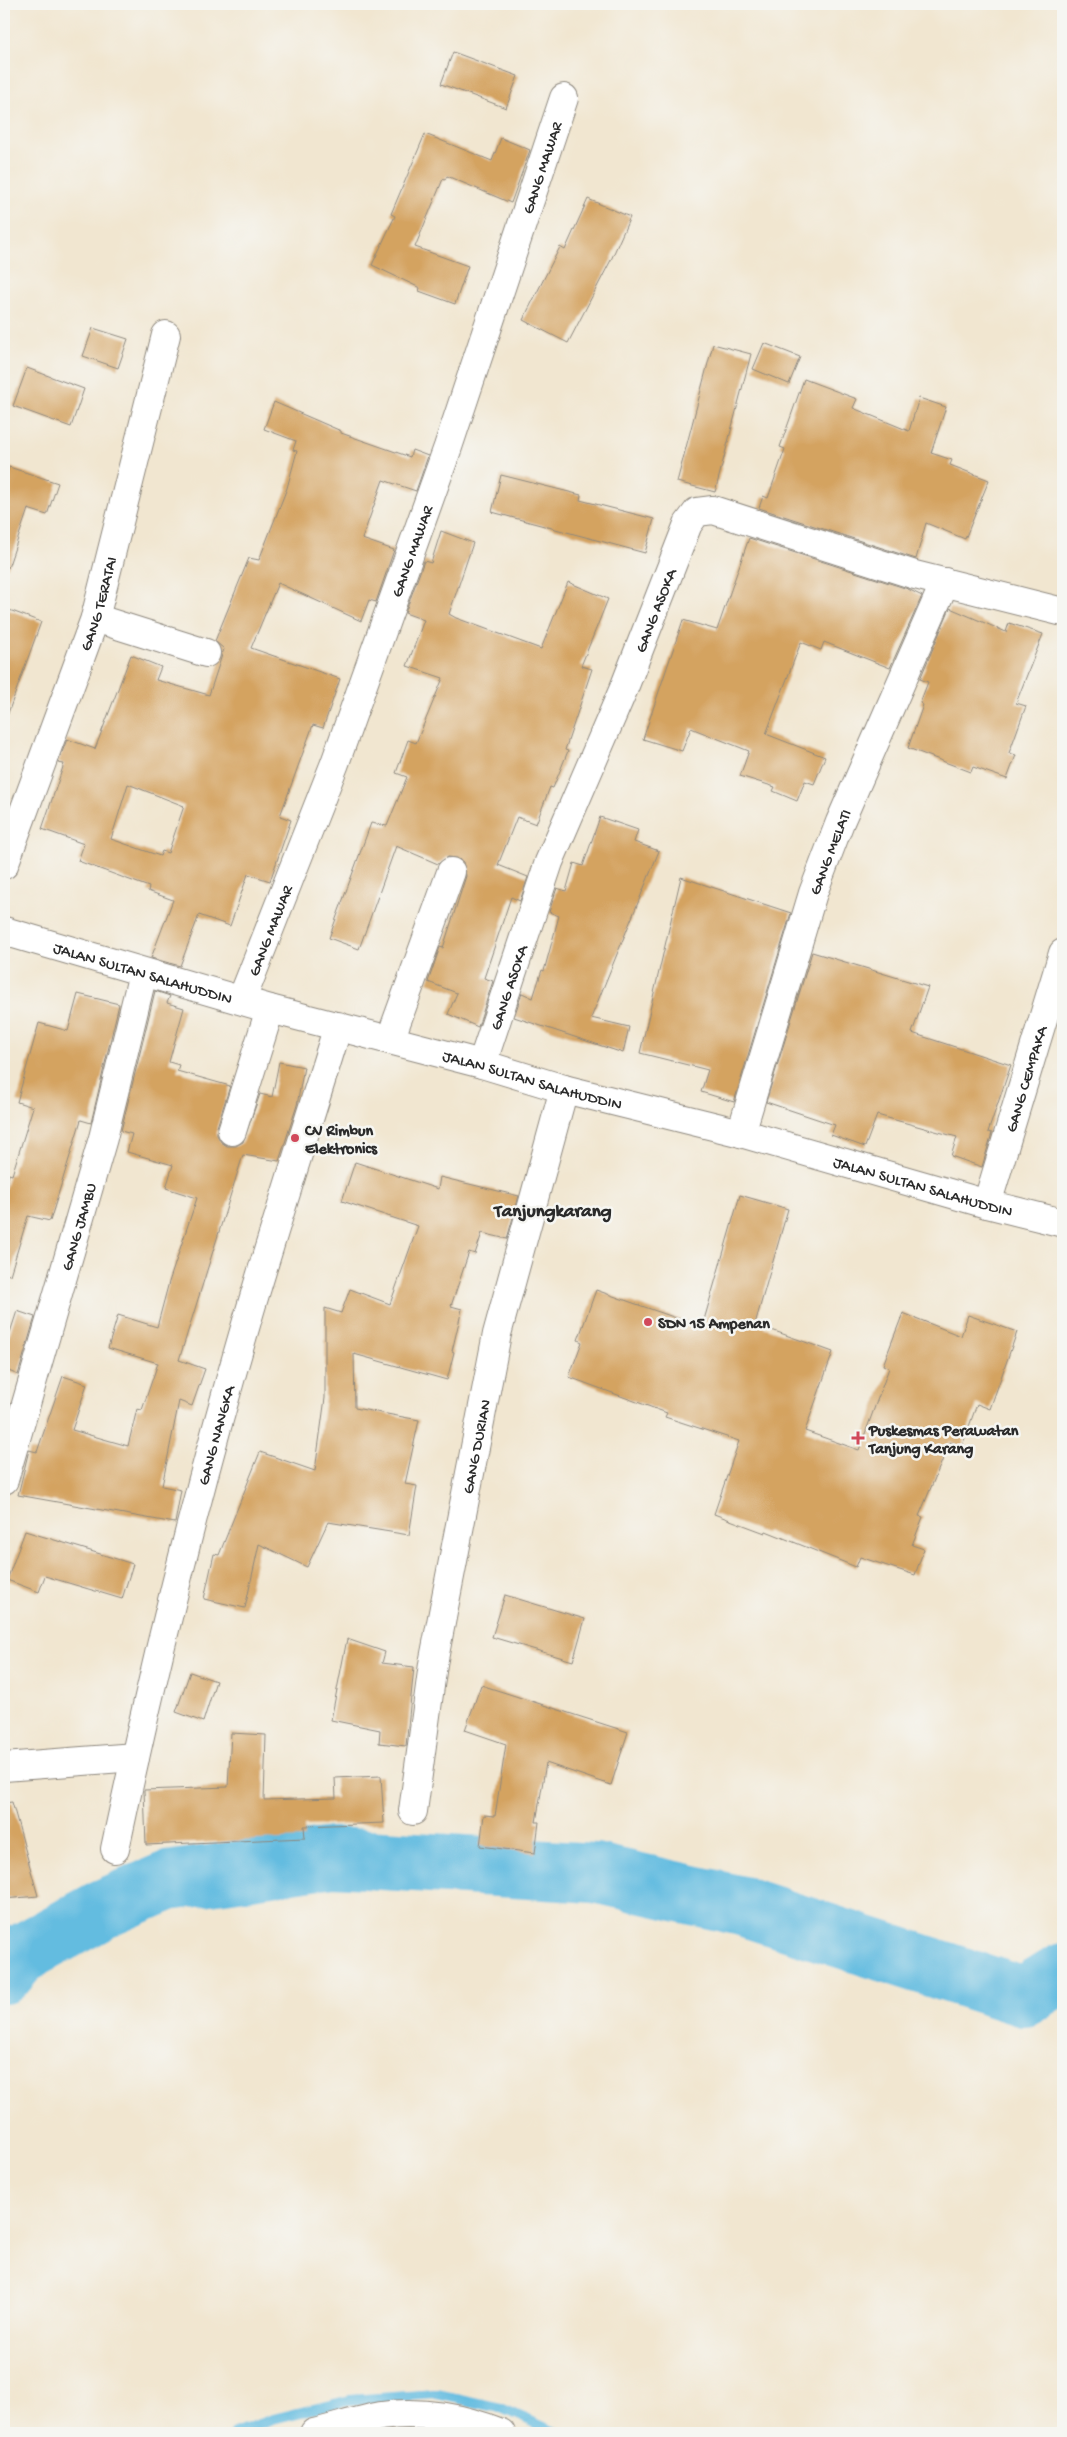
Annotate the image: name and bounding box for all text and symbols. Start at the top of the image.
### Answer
street label: GANG MAWAR [520,119,569,217]
street label: GANG MAWAR [389,503,439,600]
street label: GANG TERATAI [78,555,123,654]
street label: GANG ASOKA [633,565,683,656]
street label: GANG MELATI [807,807,857,898]
street label: GANG MAWAR [246,883,299,980]
street label: JALAN SULTAN SALAHUDDIN [50,940,234,1010]
street label: GANG ASOKA [488,942,534,1033]
street label: GANG CEMPAKA [1003,1023,1054,1135]
street label: JALAN SULTAN SALAHUDDIN [440,1048,624,1116]
place label: CV Rimbun Elektronics [304,1123,378,1160]
marker: CV Rimbun Elektronics [289,1132,301,1144]
street label: JALAN SULTAN SALAHUDDIN [830,1154,1014,1223]
street label: GANG JAMBU [59,1181,102,1273]
district label: Tanjungkarang [492,1201,612,1224]
marker: SDN 15 Ampenan [642,1316,654,1328]
place label: SDN 15 Ampenan [658,1316,770,1335]
street label: GANG NANGKA [196,1382,241,1488]
street label: GANG DURIAN [460,1398,497,1496]
place label: Puskesmas Perawatan Tanjung Karang [867,1423,1019,1460]
marker: Puskesmas Perawatan Tanjung Karang [851,1431,865,1445]

